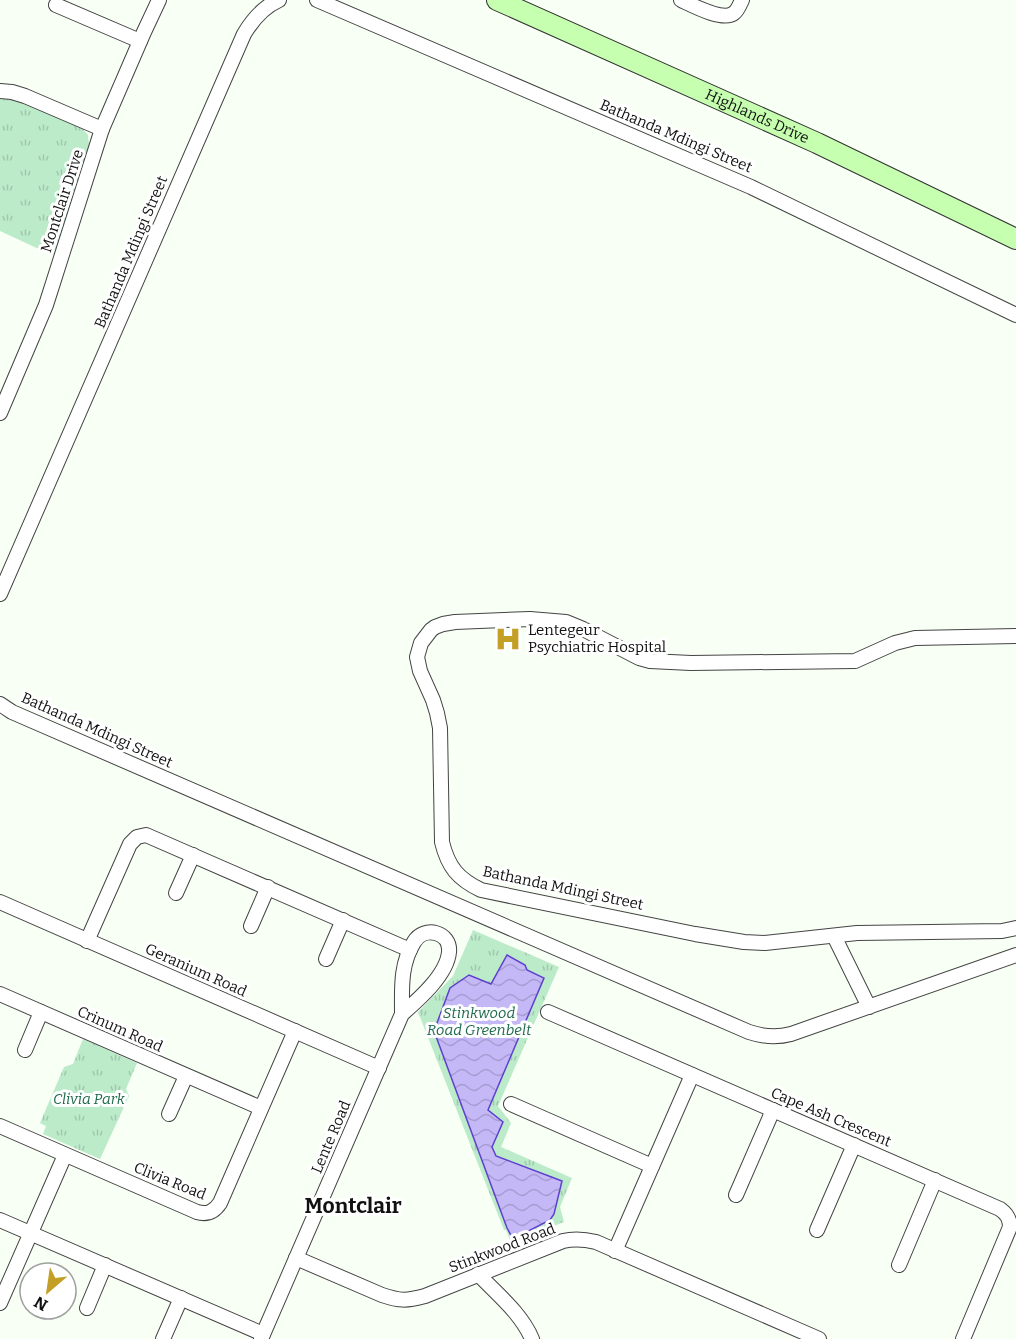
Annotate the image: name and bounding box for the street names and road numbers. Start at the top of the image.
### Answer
street label: Highlands Drive [702,85,812,147]
street label: Bathanda Mdingi Street [597,96,755,176]
street label: Montclair Drive [37,147,87,255]
street label: Bathanda Mdingi Street [91,173,171,331]
street label: Bathanda Mdingi Street [19,688,176,772]
street label: Bathanda Mdingi Street [481,862,645,914]
street label: Geranium Road [142,940,250,1001]
street label: Crinum Road [75,1002,166,1056]
street label: Cape Ash Crescent [768,1084,894,1151]
street label: Lente Road [308,1098,354,1176]
street label: Clivia Road [131,1158,209,1204]
street label: Stinkwood Road [446,1219,558,1277]

